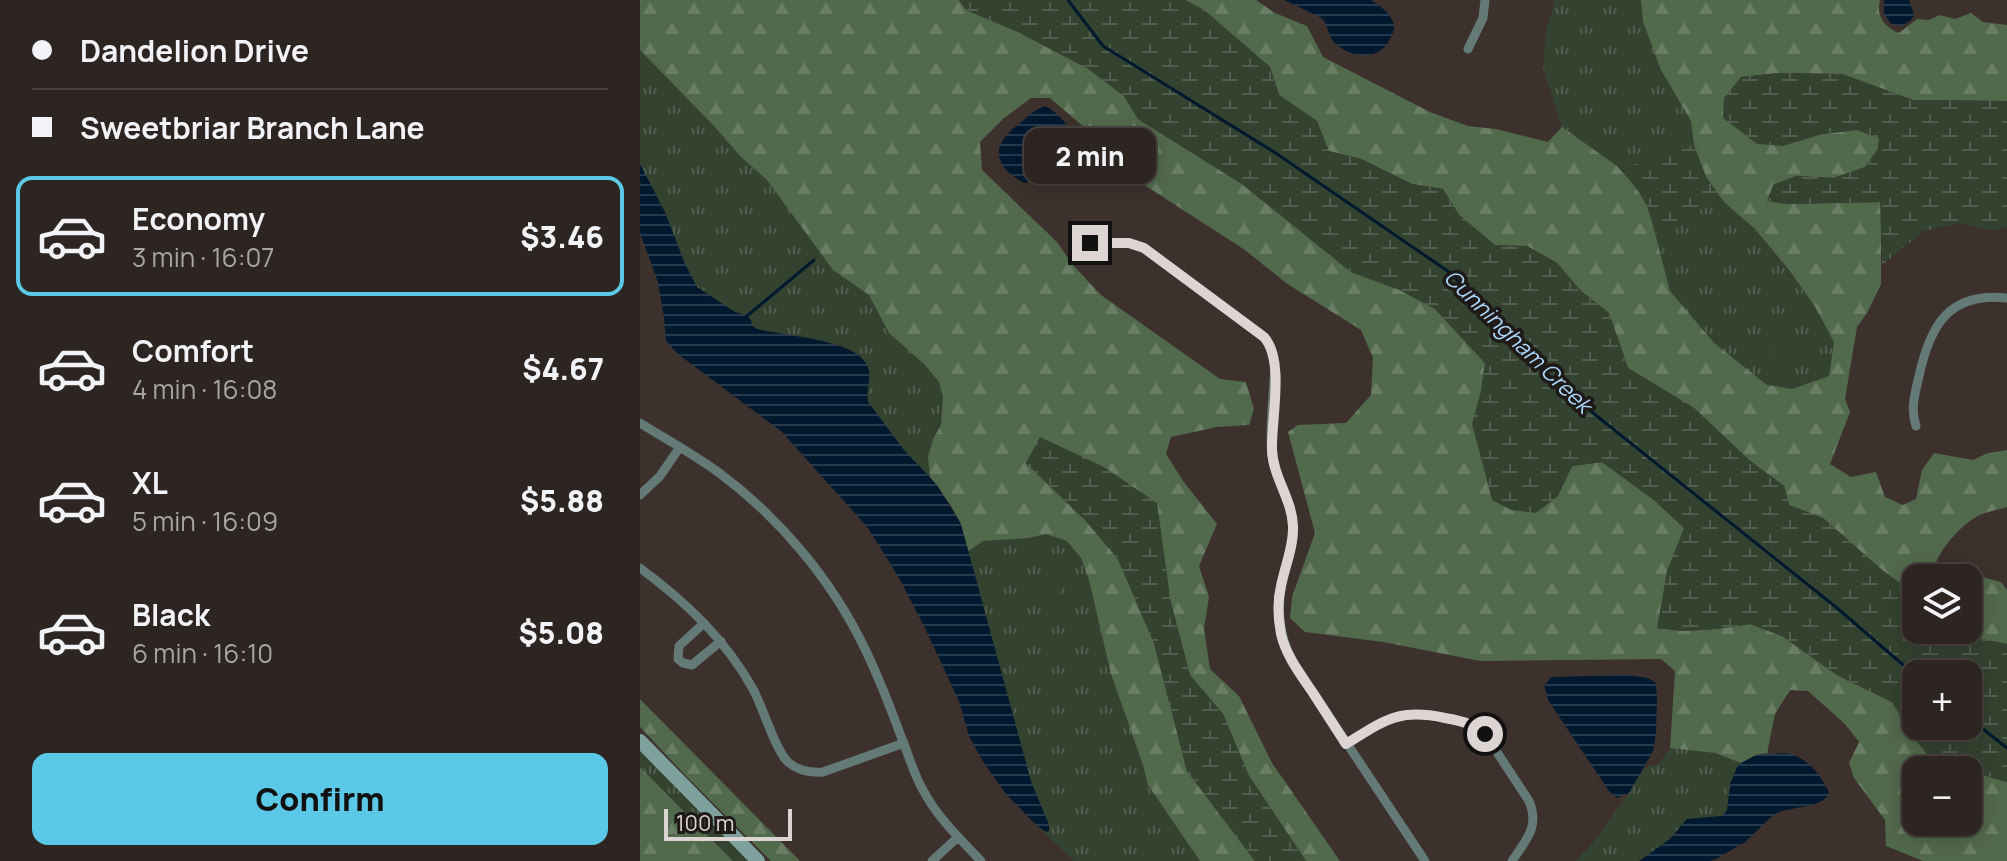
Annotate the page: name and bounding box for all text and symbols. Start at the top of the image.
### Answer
text: Dandelion Drive [80,30,309,71]
text: Sweetbriar Branch Lane [80,107,425,148]
callout: 2 min [1024,127,1156,183]
text: 2 min [1056,138,1124,174]
text: Economy [132,198,265,239]
icon: car [36,200,108,272]
text: $3.46 [520,216,604,257]
route end [1072,225,1108,261]
text: 3 min · 16:07 [132,239,274,275]
water label: Cunningham Creek [1438,263,1601,422]
text: Comfort [132,330,254,371]
icon: car [36,332,108,404]
text: $4.67 [522,348,604,389]
text: 4 min · 16:08 [132,371,277,407]
text: XL [132,462,168,503]
icon: car [36,464,108,536]
text: $5.88 [520,480,604,521]
text: 5 min · 16:09 [132,503,278,539]
map controls [1902,564,1982,836]
button: layers [1902,564,1982,644]
text: Black [132,594,210,635]
icon: car [36,596,108,668]
text: $5.08 [519,612,604,653]
text: 6 min · 16:10 [132,635,273,671]
button: + [1902,660,1982,740]
route start [1467,716,1503,752]
button: Confirm [32,753,608,845]
button: − [1902,756,1982,836]
scale bar [664,805,792,841]
text: 100 m [676,808,734,838]

